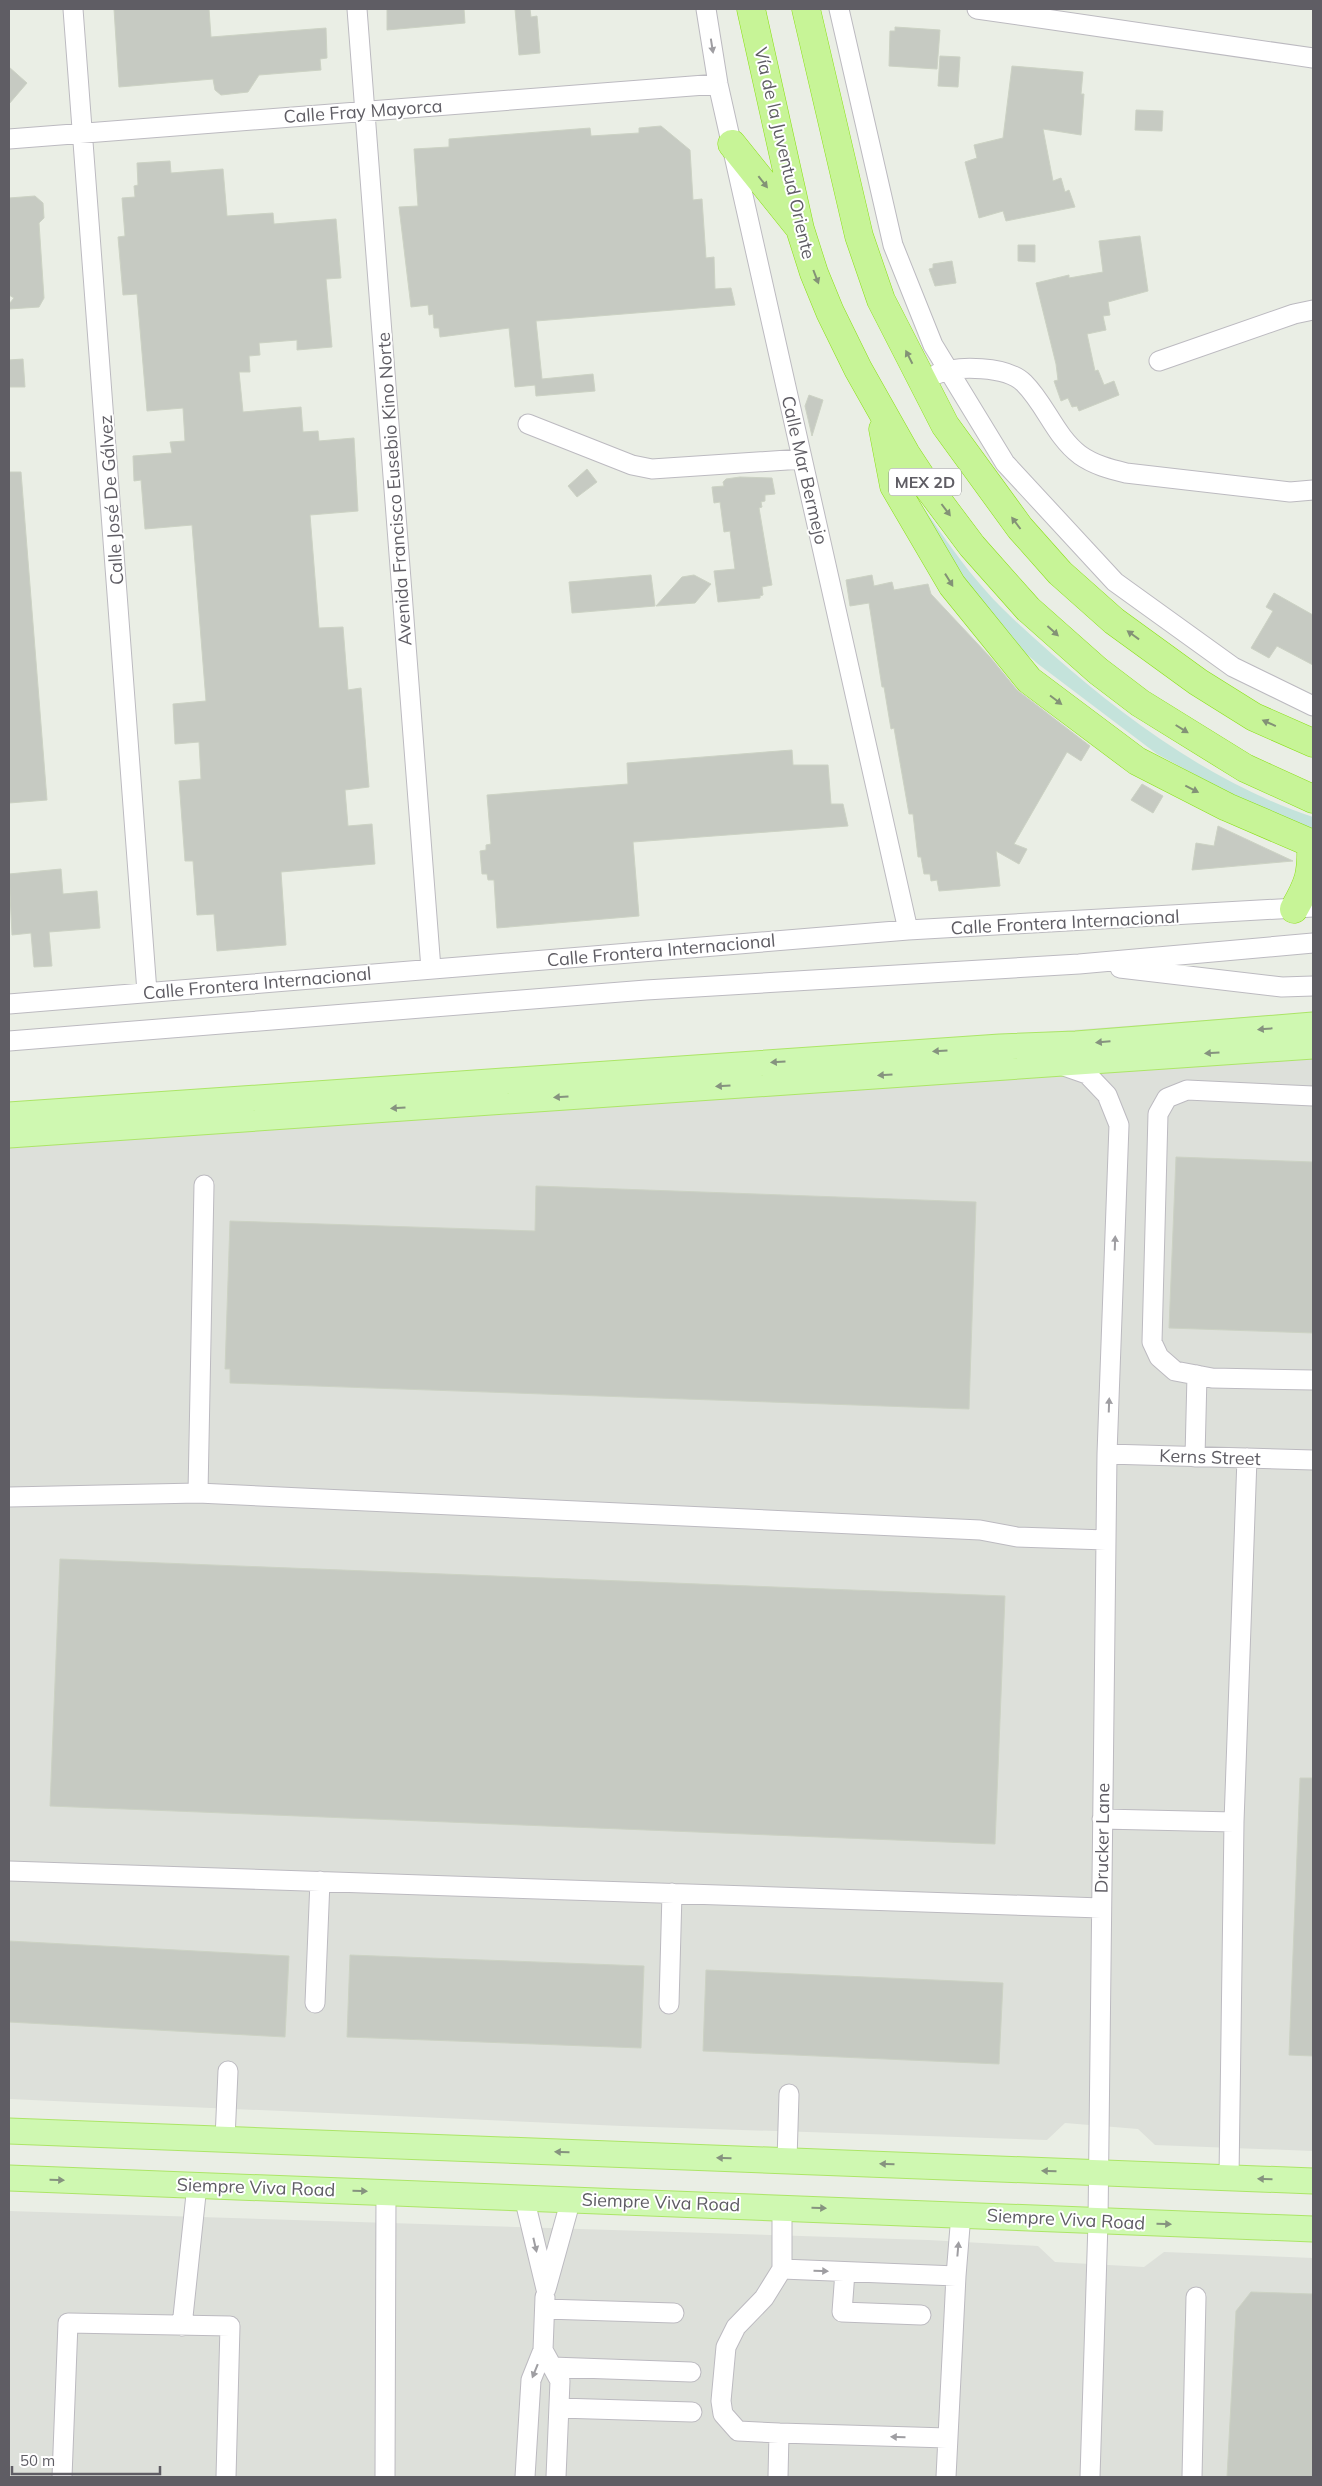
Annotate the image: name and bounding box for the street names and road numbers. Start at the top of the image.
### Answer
street label: Vía de la Juventud Oriente [749,45,821,261]
street label: Calle Fray Mayorca [283,94,443,128]
street label: Avenida Francisco Eusebio Kino Norte [372,331,416,647]
street label: Calle Mar Bermejo [777,393,833,547]
street label: Calle José De Gálvez [94,414,128,586]
road number: MEX 2D [889,468,961,496]
street label: Calle Frontera Internacional [950,905,1180,939]
street label: Calle Frontera Internacional [546,929,776,971]
street label: Calle Frontera Internacional [142,962,372,1004]
street label: Kerns Street [1159,1444,1261,1470]
street label: Drucker Lane [1090,1783,1114,1893]
street label: Siempre Viva Road [176,2173,336,2201]
street label: Siempre Viva Road [581,2188,741,2216]
street label: Siempre Viva Road [986,2203,1146,2235]

